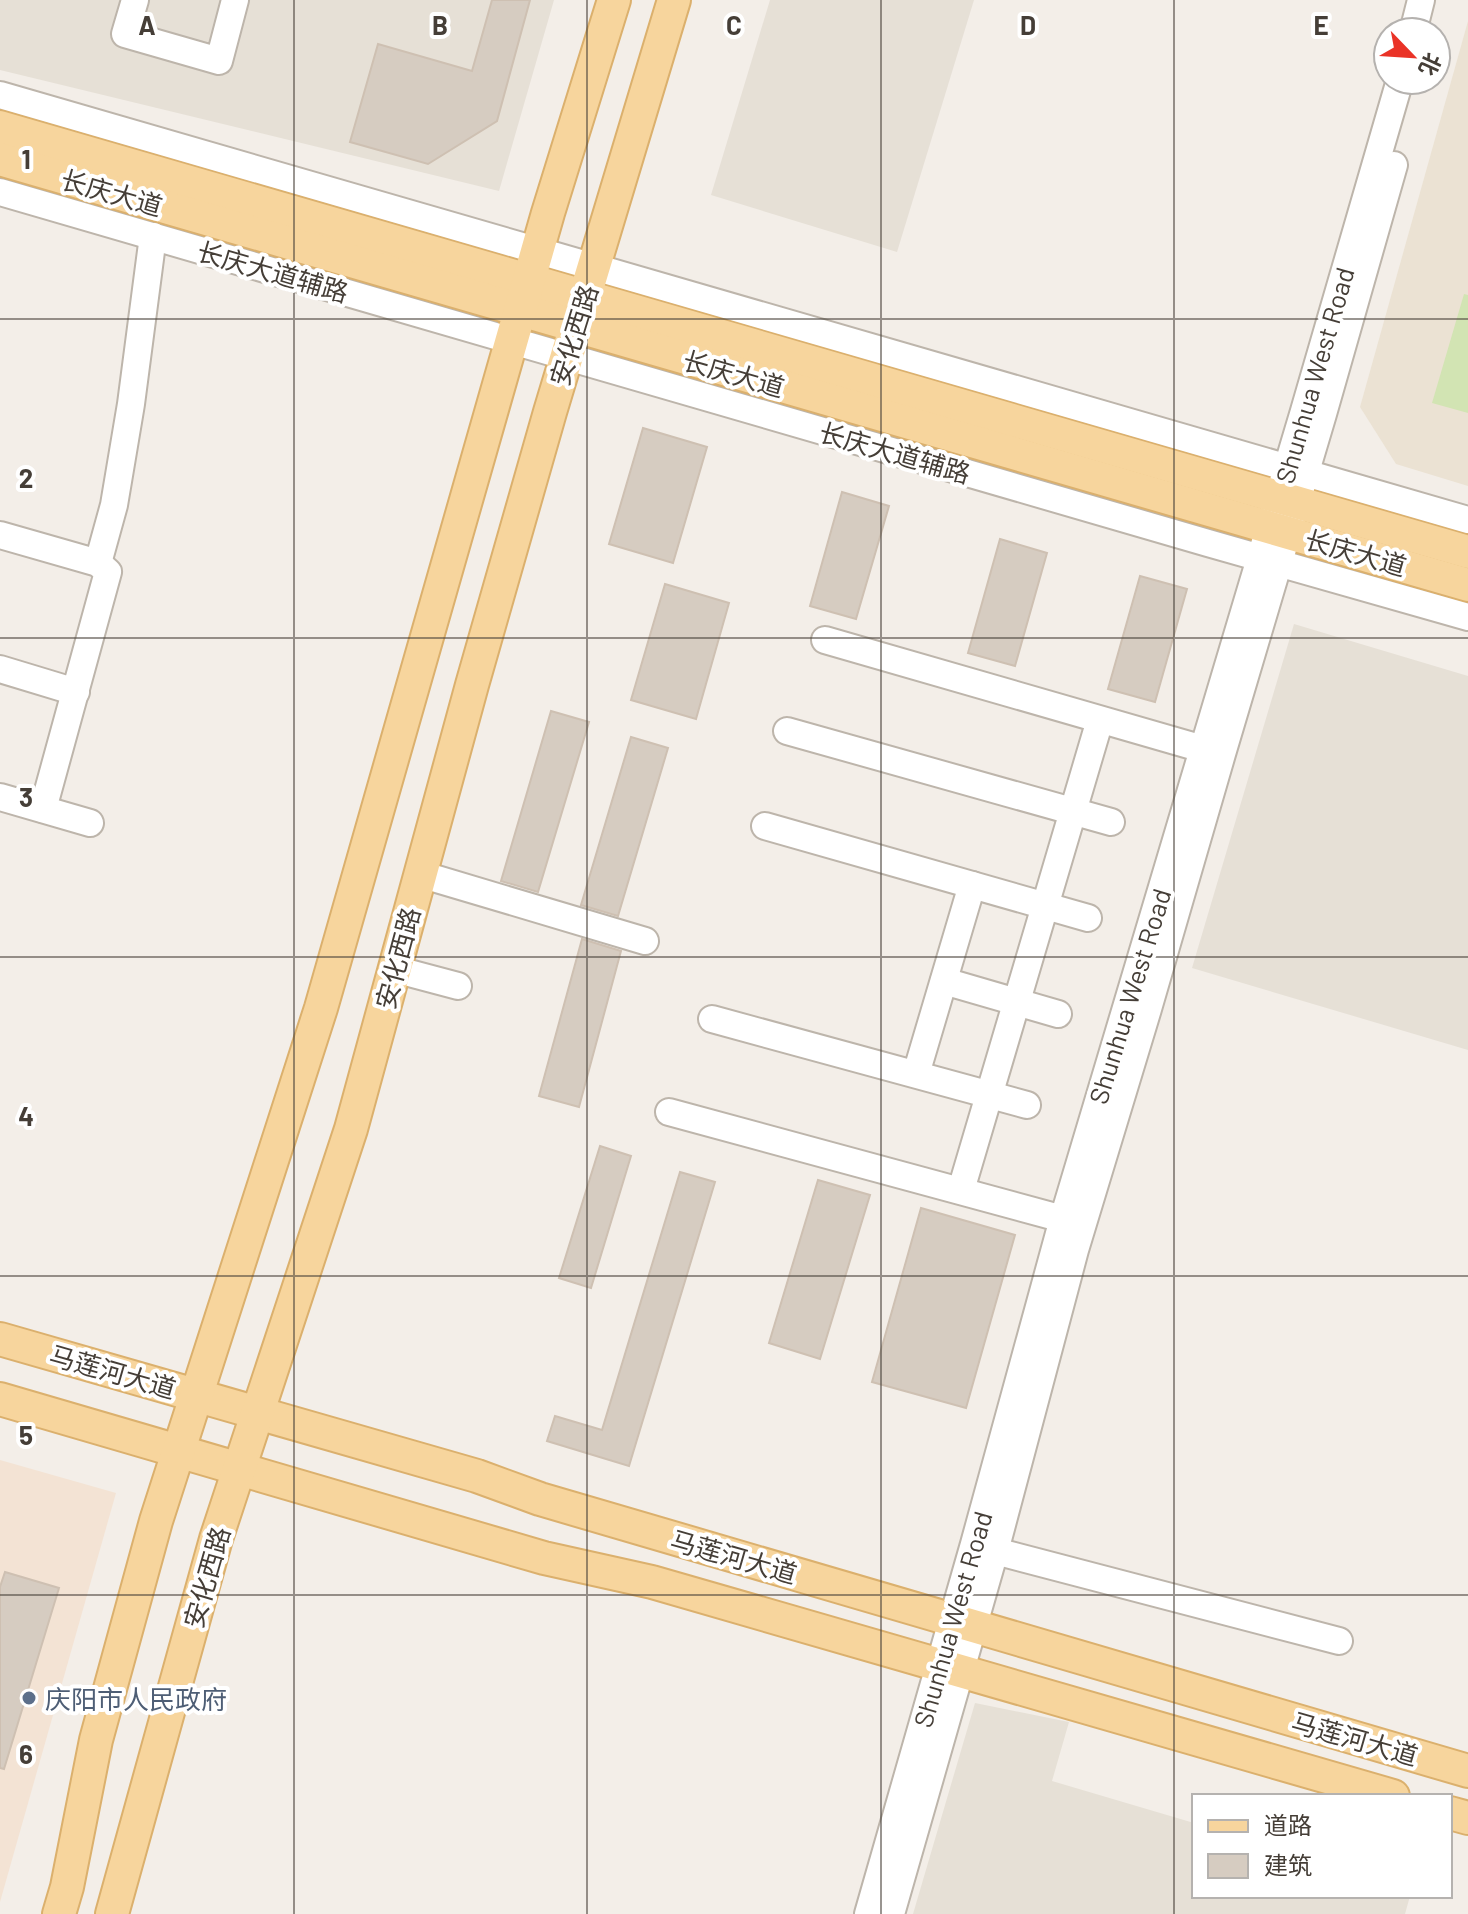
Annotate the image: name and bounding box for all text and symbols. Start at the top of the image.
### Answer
text: A [138,9,156,40]
text: B [432,9,448,40]
text: C [726,9,742,40]
text: D [1020,9,1036,40]
text: E [1313,9,1329,40]
north arrow [1372,16,1452,96]
text: 北 [1415,49,1447,80]
text: 1 [21,143,31,174]
street label: 长庆大道 [58,163,166,221]
street label: 长庆大道辅路 [194,235,352,307]
street label: Shunhua West Road [1268,263,1360,487]
street label: 安化西路 [543,281,603,389]
street label: 长庆大道 [680,344,788,402]
street label: 长庆大道辅路 [816,416,974,488]
text: 2 [19,462,33,493]
street label: 长庆大道 [1302,523,1410,581]
text: 3 [19,781,33,812]
street label: Shunhua West Road [1082,885,1176,1107]
street label: 安化西路 [369,904,425,1012]
text: 4 [18,1100,34,1131]
street label: 马莲河大道 [46,1338,180,1404]
text: 5 [19,1419,33,1450]
street label: Shunhua West Road [906,1507,998,1731]
street label: 安化西路 [177,1523,235,1631]
street label: 马莲河大道 [667,1523,801,1589]
place label: 庆阳市人民政府 [45,1683,227,1714]
marker: 庆阳市人民政府 [20,1689,38,1707]
street label: 马莲河大道 [1288,1705,1422,1771]
text: 6 [19,1738,33,1769]
legend [1192,1794,1452,1898]
text: 道路 [1264,1810,1312,1839]
text: 建筑 [1264,1850,1312,1879]

